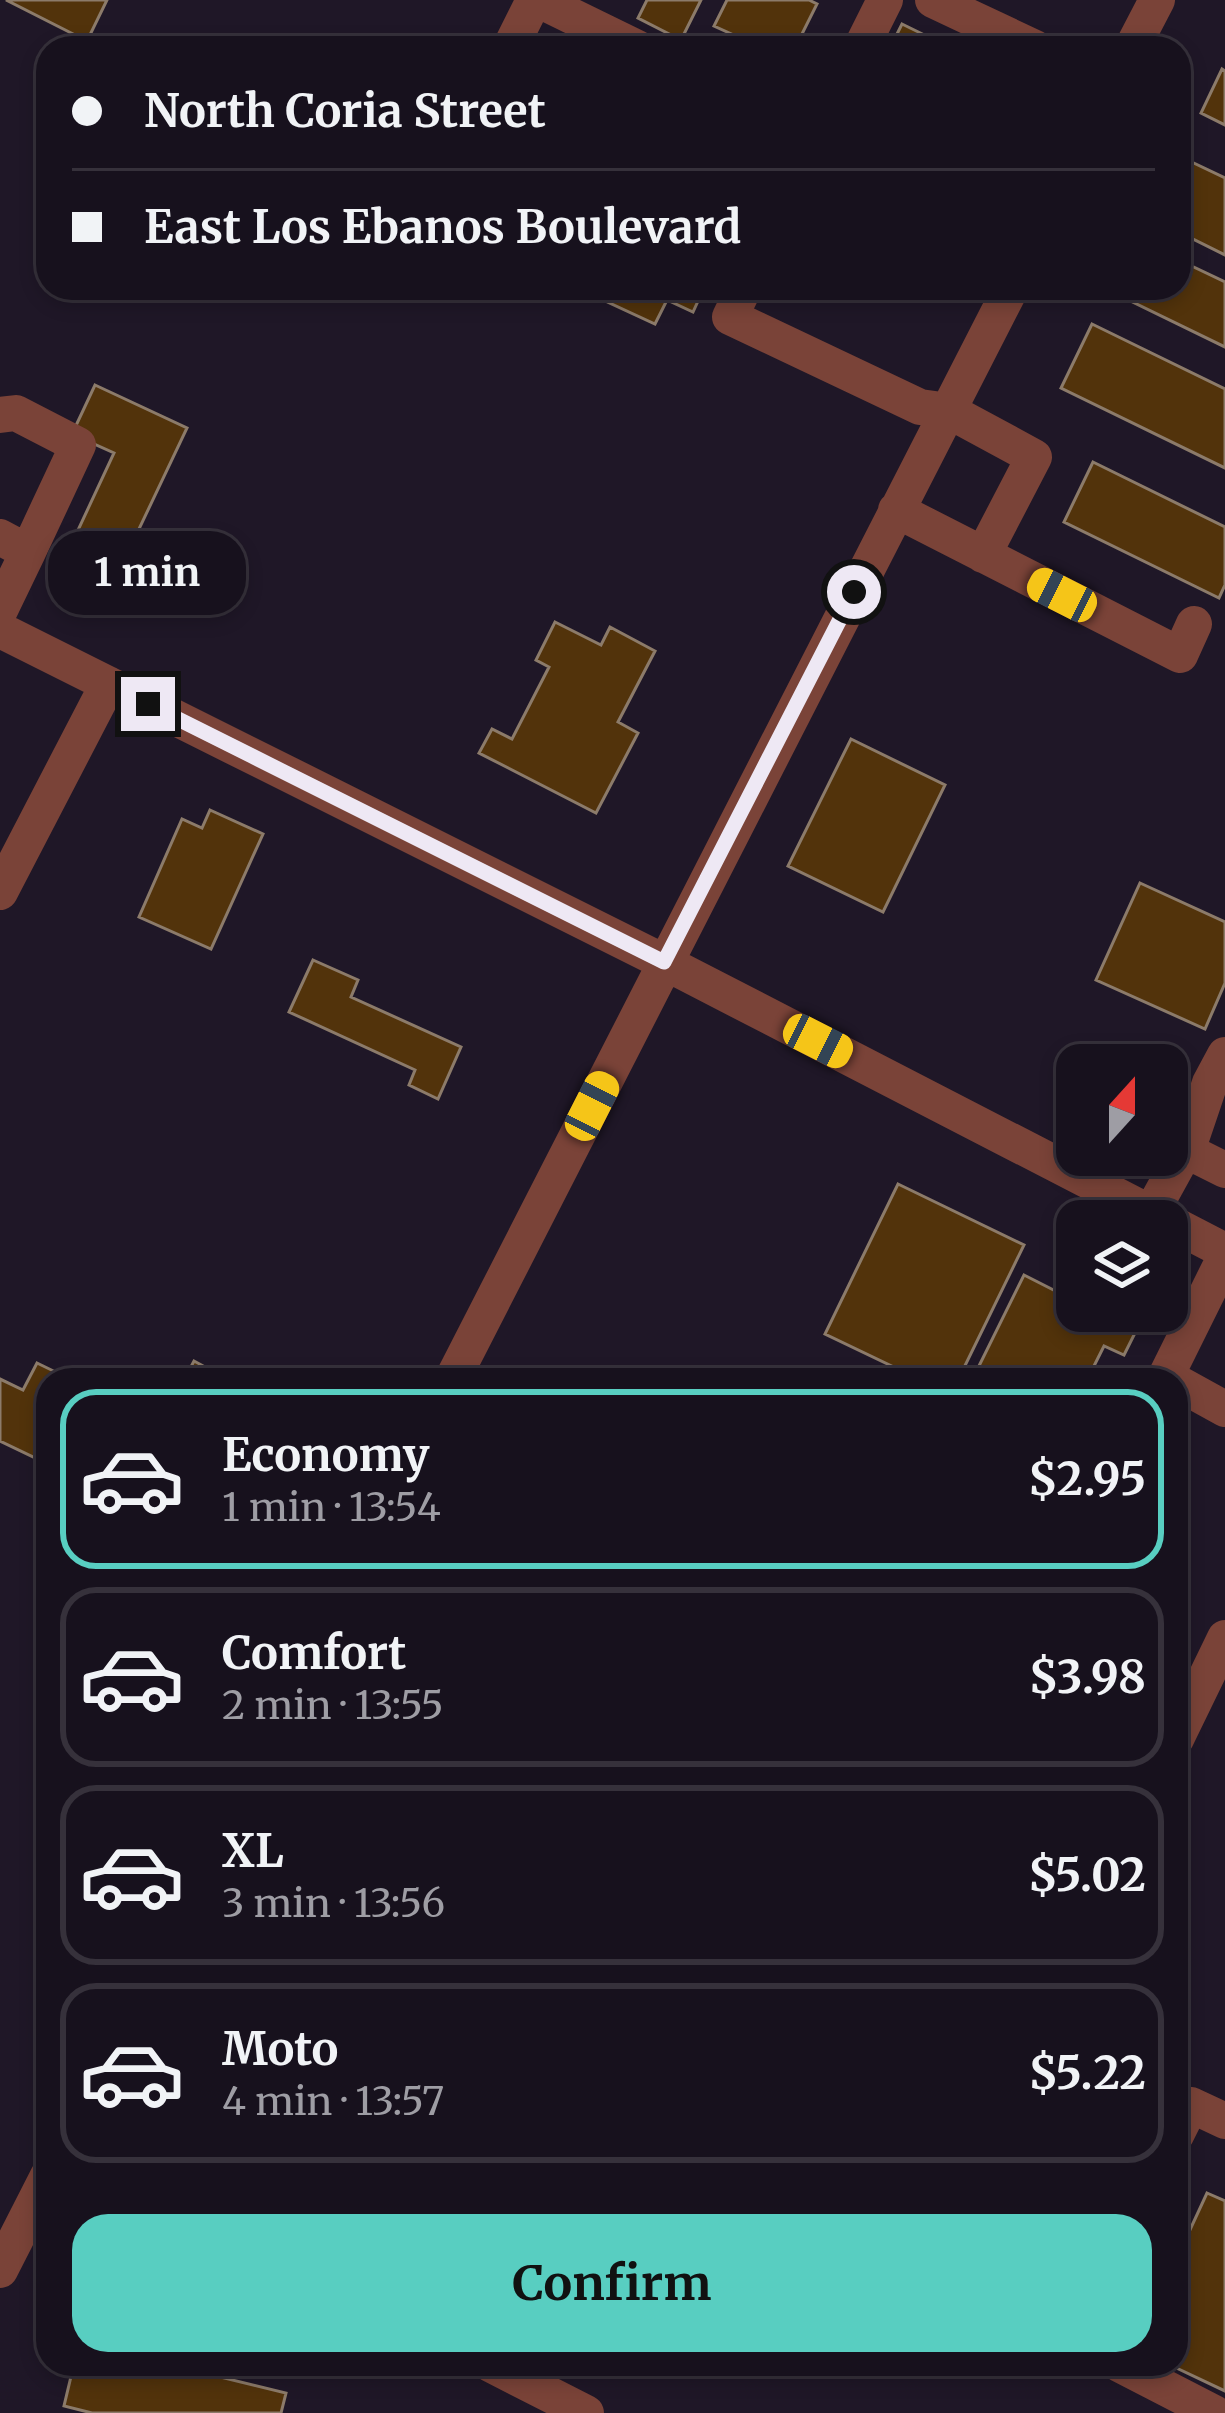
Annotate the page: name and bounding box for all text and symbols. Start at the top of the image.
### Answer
text: North Coria Street [144,83,546,139]
text: East Los Ebanos Boulevard [144,199,741,255]
callout: 1 min [49,530,247,614]
text: 1 min [94,548,200,597]
car [1022,563,1102,627]
route start [827,565,881,619]
route end [121,677,175,731]
car [778,1009,858,1073]
north arrow [1056,1044,1188,1176]
map controls [1056,1044,1188,1332]
car [560,1066,624,1146]
button: layers [1056,1200,1188,1332]
icon: car [78,1425,186,1533]
text: Economy [222,1427,430,1483]
text: $2.95 [1028,1451,1146,1507]
text: 1 min · 13:54 [222,1483,441,1532]
icon: car [78,1623,186,1731]
text: Comfort [222,1625,406,1681]
text: $3.98 [1028,1649,1146,1705]
text: 2 min · 13:55 [222,1681,444,1730]
icon: car [78,1821,186,1929]
text: XL [222,1823,284,1879]
text: $5.02 [1028,1847,1146,1903]
text: 3 min · 13:56 [222,1879,445,1928]
icon: car [78,2019,186,2127]
text: Moto [222,2021,338,2077]
text: $5.22 [1028,2045,1146,2101]
text: 4 min · 13:57 [222,2077,444,2126]
button: Confirm [72,2214,1152,2352]

